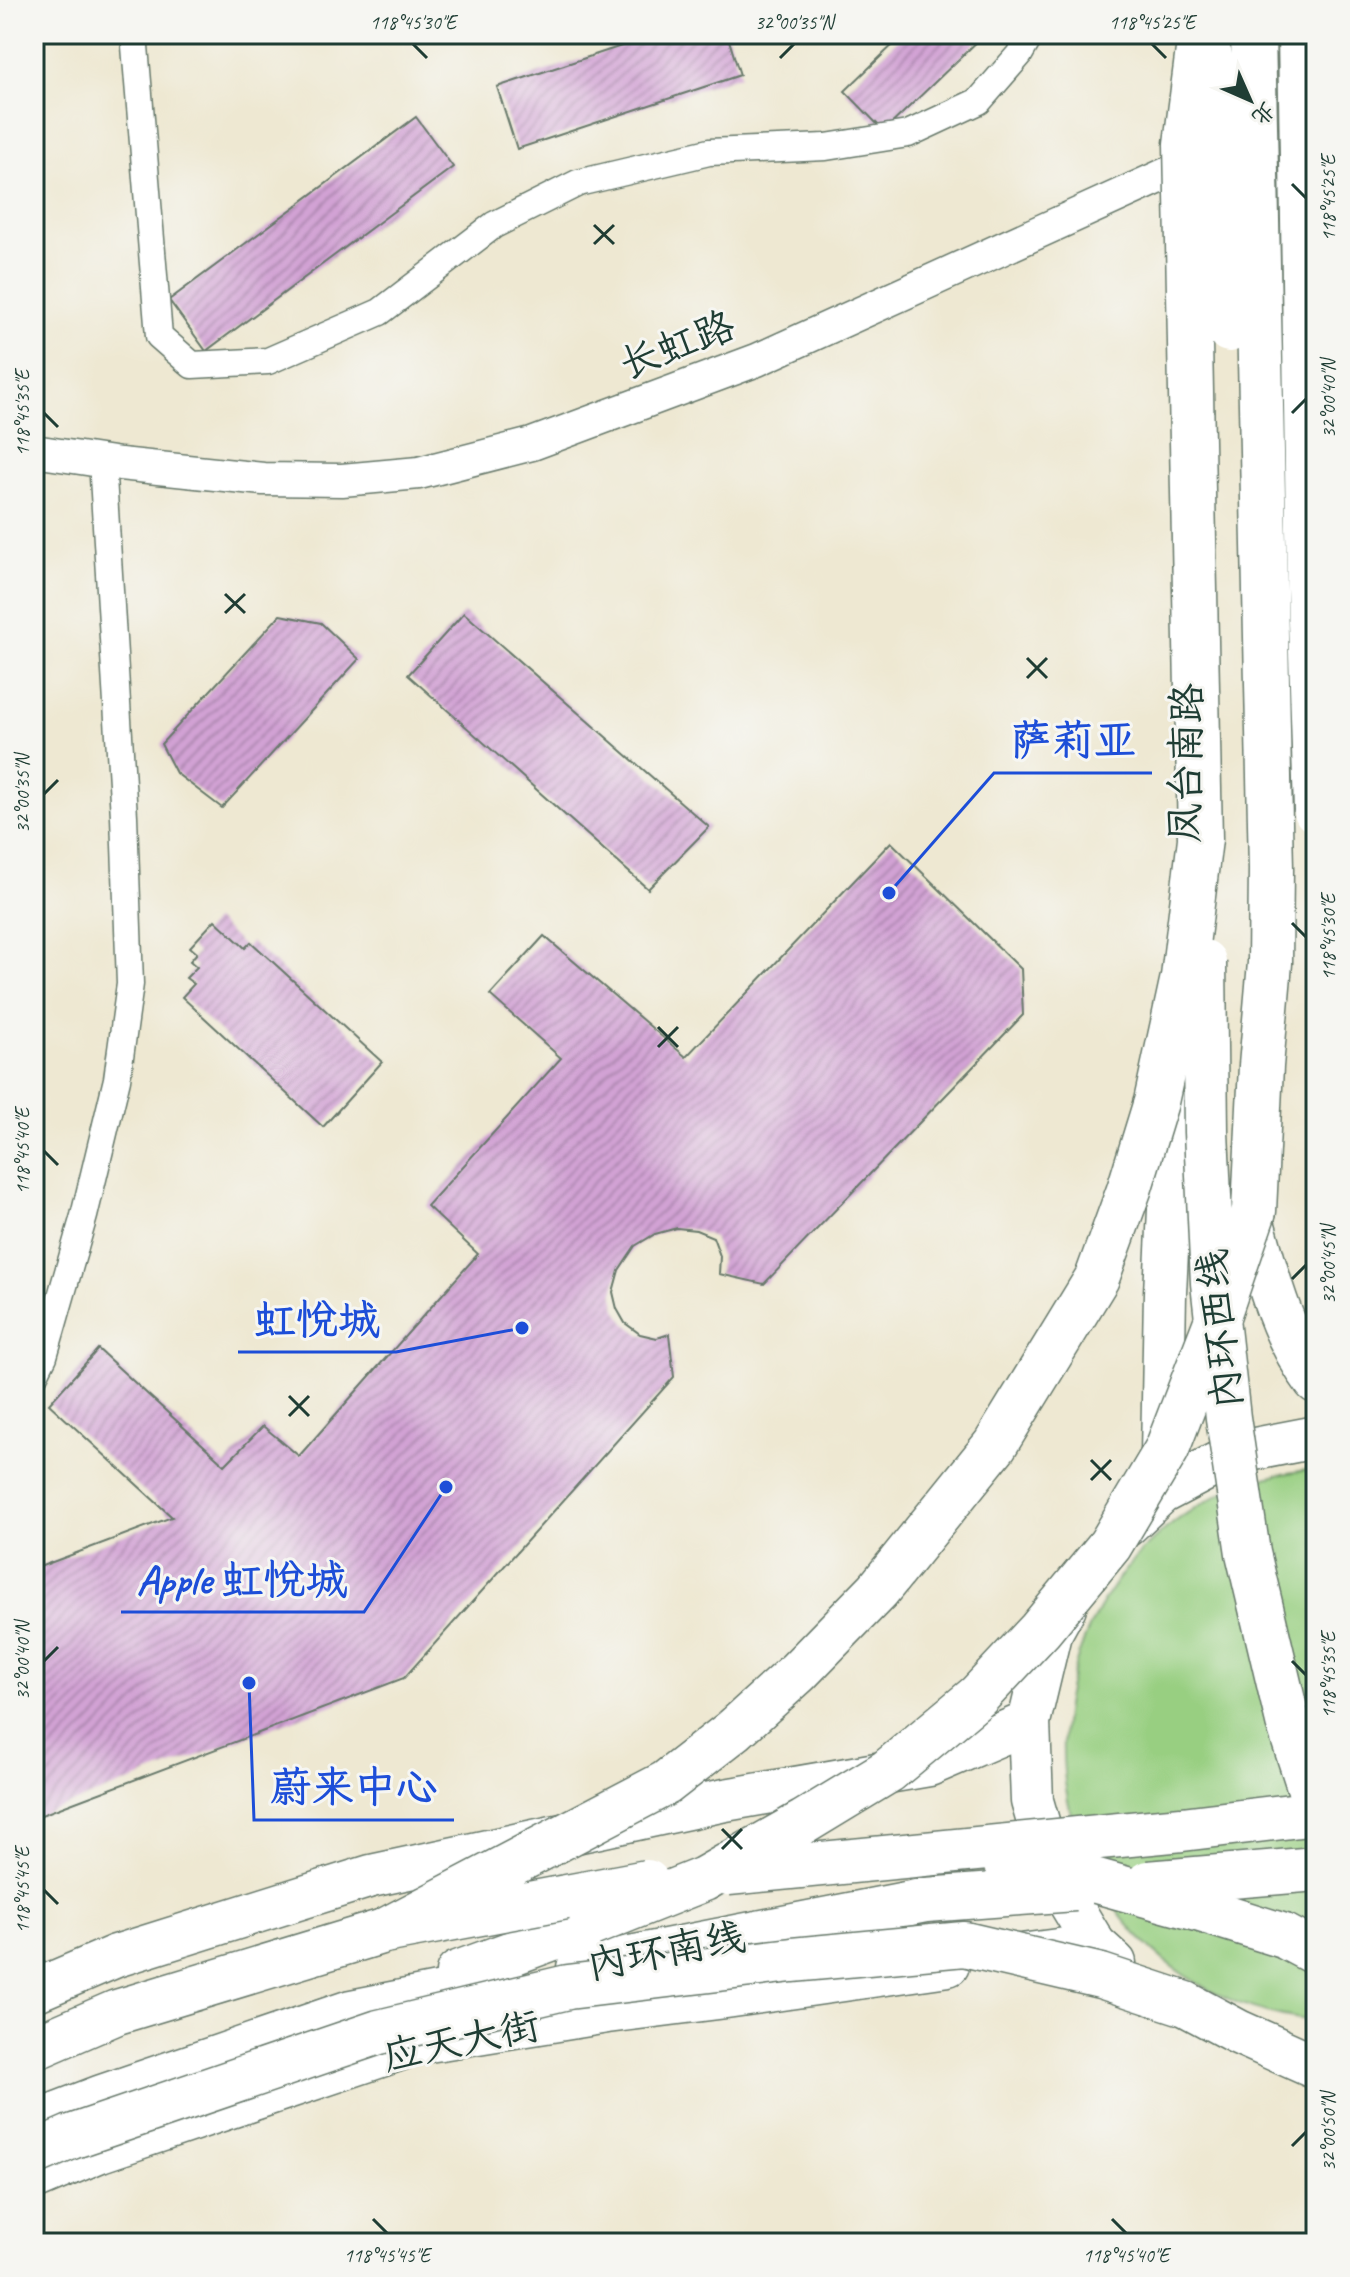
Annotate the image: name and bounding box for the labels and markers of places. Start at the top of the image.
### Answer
callout: 萨莉亚 [994,707,1152,773]
callout: 虹悦城 [238,1286,396,1352]
callout: Apple 虹悦城 [121,1546,364,1612]
callout: 蔚来中心 [254,1754,454,1820]

